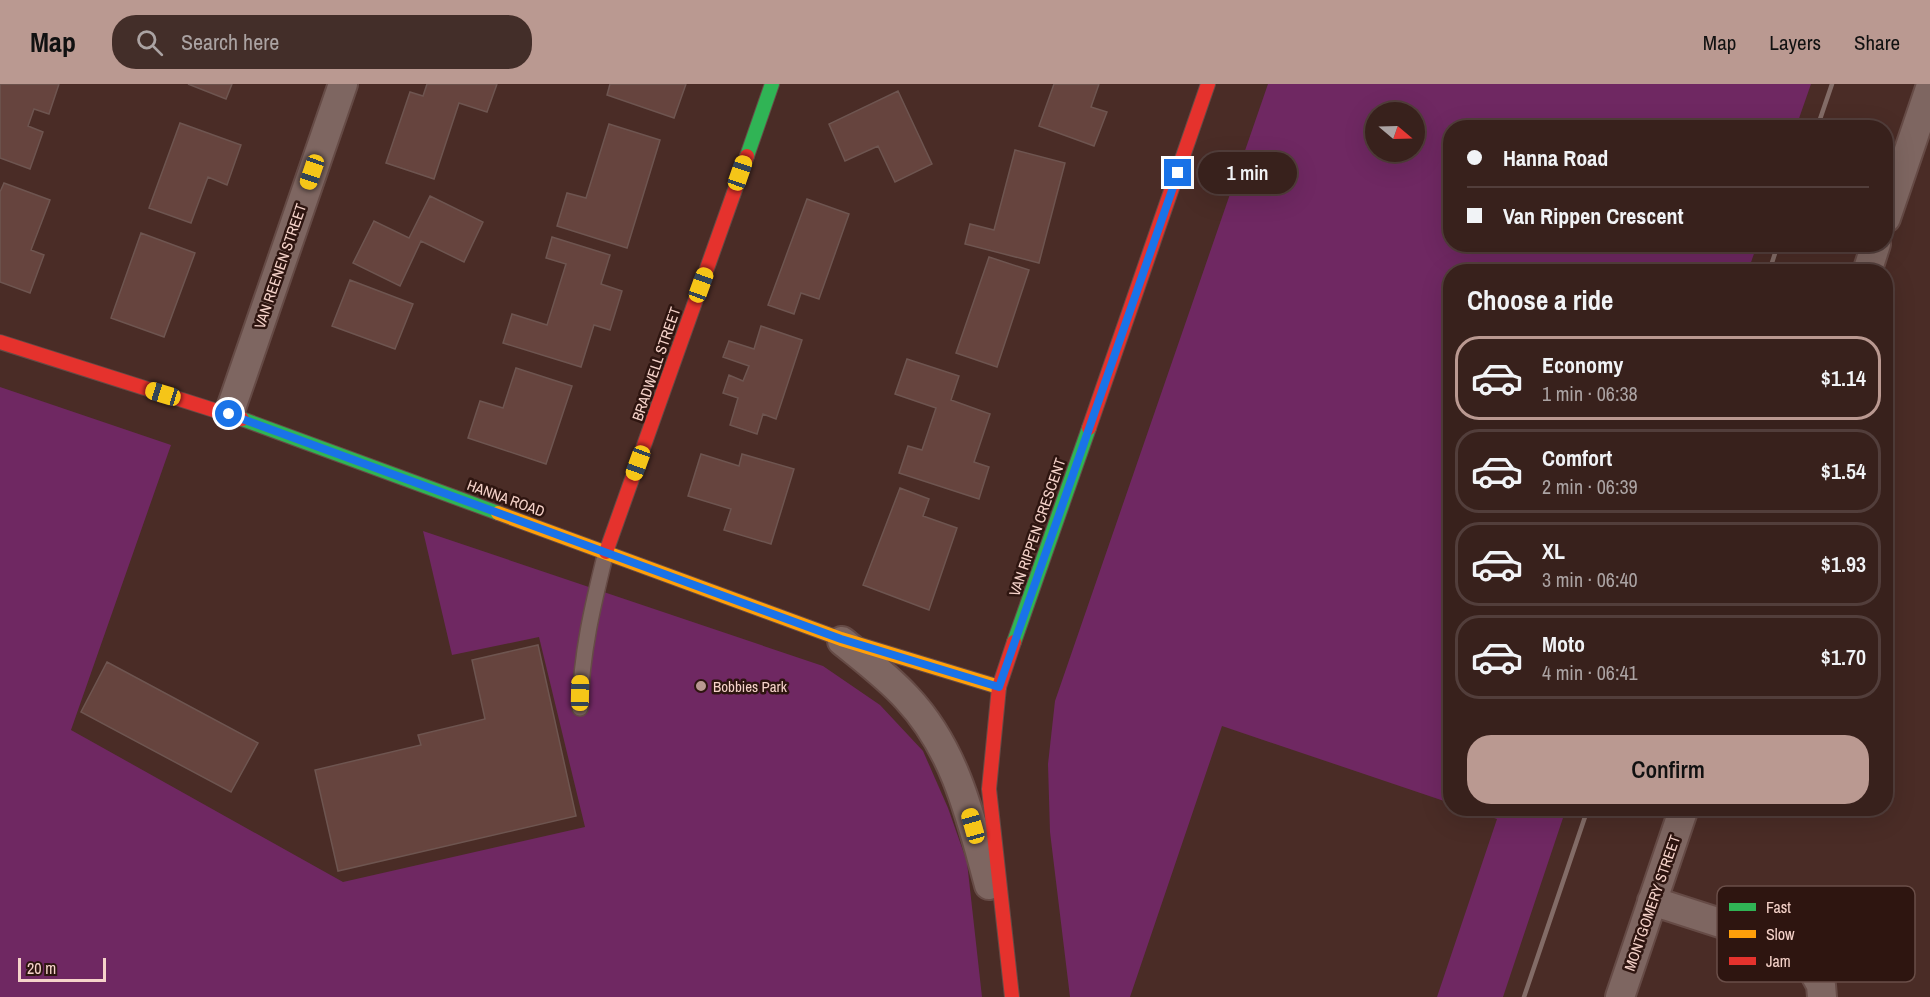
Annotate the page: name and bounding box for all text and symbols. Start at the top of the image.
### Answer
search box [112,15,532,69]
text: Map [30,23,76,61]
icon: search [133,26,166,59]
text: Search here [181,27,279,57]
text: Map [1703,28,1736,57]
text: Layers [1769,28,1821,57]
text: Share [1854,28,1900,57]
north arrow [1365,102,1425,162]
map controls [1365,102,1425,162]
text: Hanna Road [1503,143,1608,173]
car [298,152,326,192]
callout: 1 min [1199,152,1298,194]
car [726,153,754,193]
route end [1164,159,1191,186]
text: 1 min [1226,159,1269,186]
street label: VAN REENEN STREET [249,200,311,331]
text: Van Rippen Crescent [1503,201,1683,231]
car [686,265,716,305]
text: Choose a ride [1467,282,1613,318]
street label: BRADWELL STREET [627,304,685,424]
text: Economy [1542,350,1623,380]
icon: car [1470,351,1524,405]
text: $1.14 [1821,363,1866,393]
car [143,380,183,408]
text: 1 min · 06:38 [1542,380,1638,407]
route start [215,400,242,427]
car [623,443,653,483]
text: Comfort [1542,443,1612,473]
icon: car [1470,444,1524,498]
street label: VAN RIPPEN CRESCENT [1004,455,1071,599]
text: $1.54 [1821,456,1866,486]
text: 2 min · 06:39 [1542,473,1638,500]
street label: HANNA ROAD [464,474,548,522]
text: XL [1542,536,1565,566]
icon: car [1470,537,1524,591]
text: $1.93 [1821,549,1866,579]
text: 3 min · 06:40 [1542,566,1638,593]
text: Moto [1542,629,1585,659]
icon: car [1470,630,1524,684]
text: $1.70 [1821,642,1866,672]
text: 4 min · 06:41 [1542,659,1638,686]
car [571,675,589,711]
place label: Bobbies Park [713,676,788,697]
marker: Bobbies Park [694,679,708,693]
button: Confirm [1467,735,1869,804]
car [959,806,987,846]
street label: MONTGOMERY STREET [1619,832,1685,974]
legend [1717,886,1915,982]
text: Fast [1766,896,1791,918]
text: Slow [1766,923,1795,945]
text: Jam [1766,950,1791,972]
scale bar [18,955,106,982]
text: 20 m [27,957,56,979]

